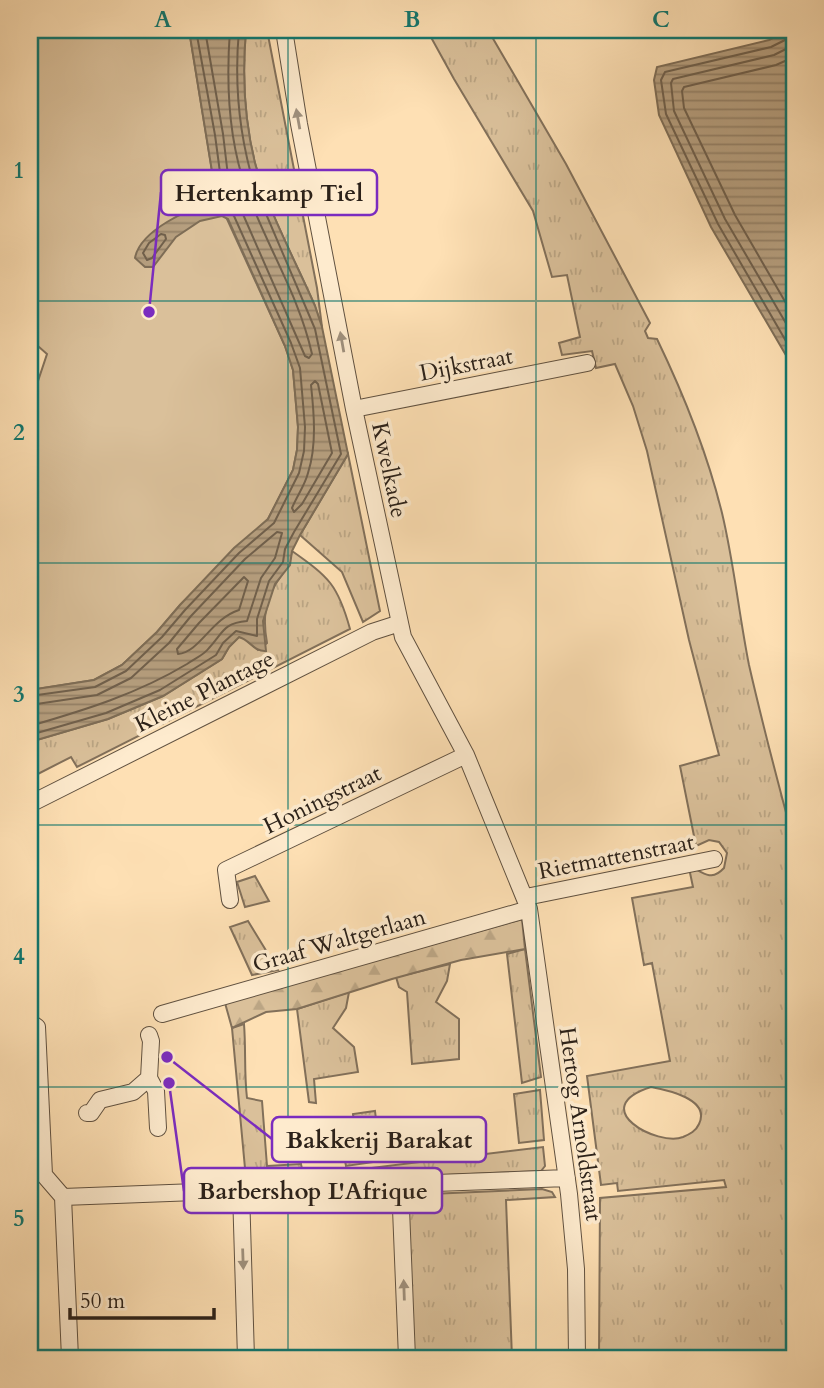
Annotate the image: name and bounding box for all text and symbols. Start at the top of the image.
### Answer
text: A [154,4,172,35]
text: B [404,4,420,35]
text: C [652,4,670,35]
one-way arrow [293,108,304,130]
text: 1 [13,155,25,186]
callout: Hertenkamp Tiel [161,170,377,215]
text: Hertenkamp Tiel [175,177,363,210]
one-way arrow [336,331,347,353]
street label: Dijkstraat [417,340,515,389]
text: 2 [13,417,25,448]
street label: Kwelkade [364,420,415,521]
street label: Kleine Plantage [129,643,279,740]
text: 3 [13,679,25,710]
street label: Honingstraat [258,758,386,841]
street label: Rietmattenstraat [536,826,697,887]
street label: Graaf Waltgerlaan [249,901,429,980]
text: 4 [13,941,25,972]
street label: Hertog Arnoldstraat [552,1025,609,1223]
callout: Bakkerij Barakat [272,1117,486,1162]
text: Bakkerij Barakat [286,1124,473,1157]
callout: Barbershop L'Afrique [184,1168,442,1213]
text: Barbershop L'Afrique [198,1175,428,1208]
text: 5 [13,1203,25,1234]
one-way arrow [237,1248,249,1270]
scale bar [70,1276,214,1320]
one-way arrow [399,1279,410,1301]
text: 50 m [80,1287,125,1316]

